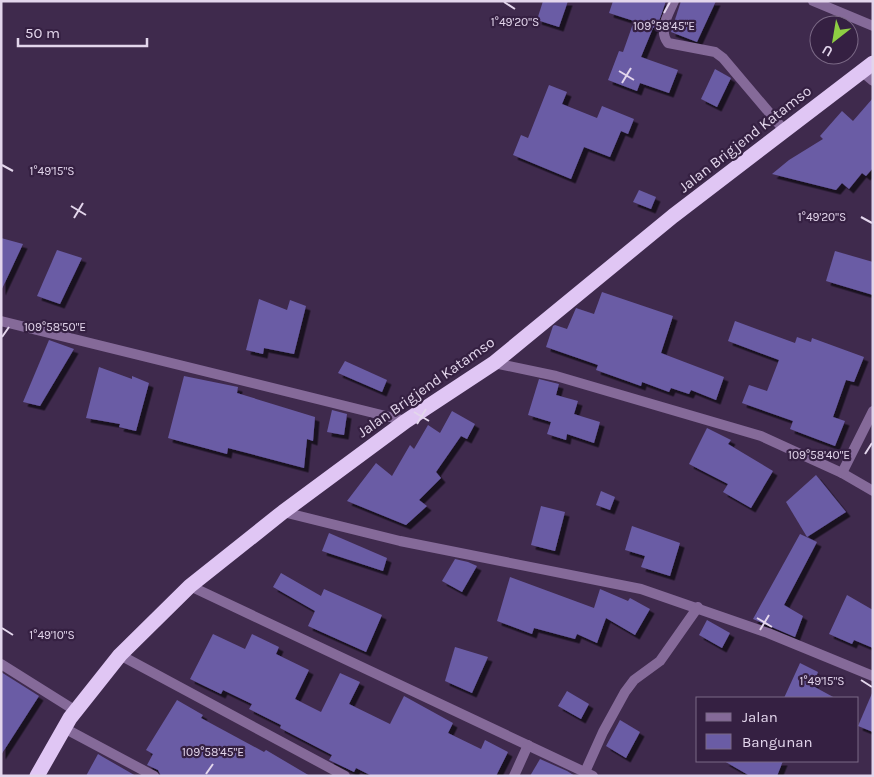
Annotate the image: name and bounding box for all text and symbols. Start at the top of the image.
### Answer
scale bar [18,15,146,47]
text: 1°49'20"S [491,15,539,29]
north arrow [809,15,859,65]
text: 109°58'45"E [633,19,695,33]
text: 50 m [25,24,60,42]
text: U [819,41,836,60]
street label: Jalan Brigjend Katamso [675,82,815,196]
text: 1°49'15"S [30,164,75,178]
text: 1°49'20"S [798,210,846,224]
text: 109°58'50"E [24,320,86,334]
street label: Jalan Brigjend Katamso [354,333,498,441]
text: 109°58'40"E [788,448,850,462]
text: 1°49'10"S [29,628,75,642]
text: 1°49'15"S [800,674,845,688]
legend [696,697,859,762]
text: Jalan [742,708,778,726]
text: Bangunan [742,733,813,751]
text: 109°58'45"E [182,745,244,759]

